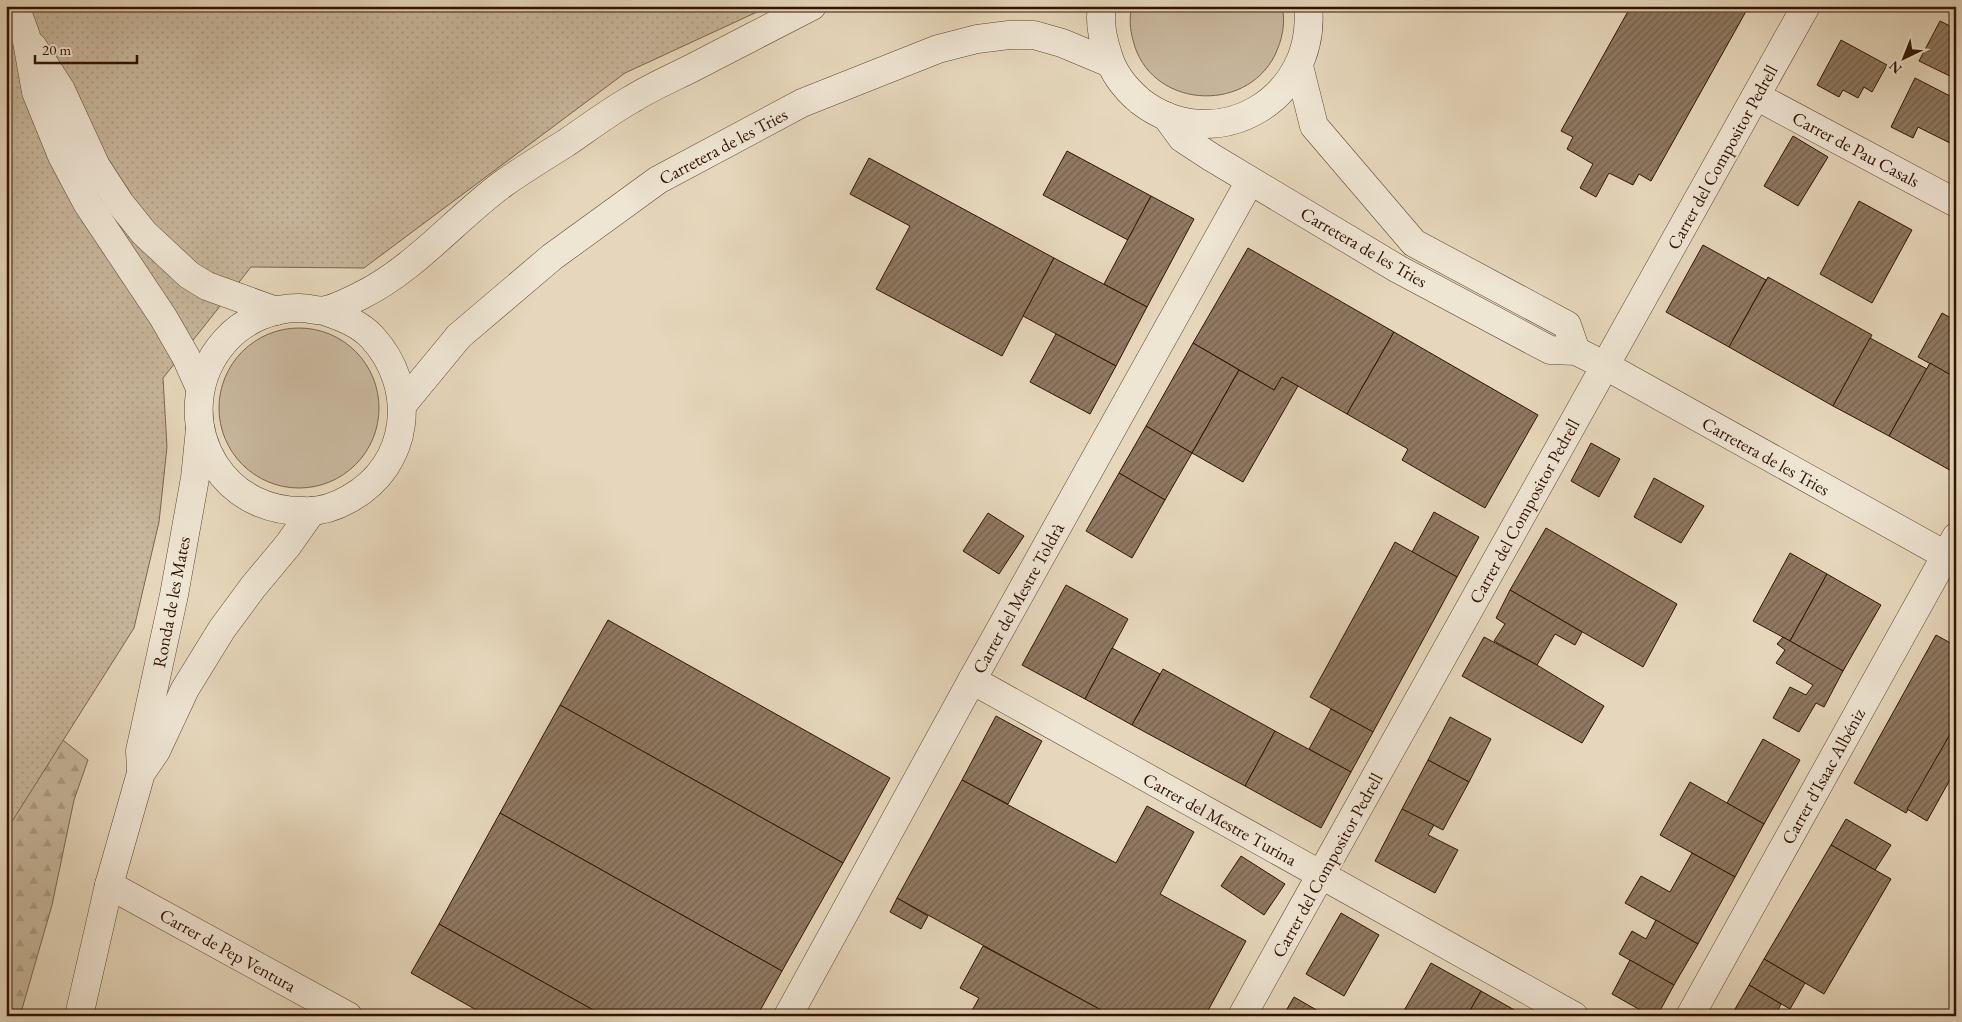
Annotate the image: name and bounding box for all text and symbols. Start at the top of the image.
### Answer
scale bar [35,32,138,64]
north arrow [1880,32,1930,82]
text: 20 m [42,40,71,59]
text: N [1884,57,1905,78]
street label: Carrer del Compositor Pedrell [1662,61,1782,253]
street label: Carretera de les Tries [655,102,791,190]
street label: Carrer de Pau Casals [1788,106,1924,192]
street label: Carretera de les Tries [1297,201,1432,293]
street label: Carretera de les Tries [1698,411,1834,501]
street label: Carrer del Compositor Pedrell [1464,415,1584,607]
street label: Carrer del Mestre Toldrà [967,518,1069,678]
street label: Ronda de les Mates [147,534,195,670]
street label: Carrer d'Isaac Albéniz [1776,704,1870,848]
street label: Carrer del Mestre Turina [1139,767,1302,871]
street label: Carrer del Compositor Pedrell [1267,769,1387,961]
street label: Carrer de Pep Ventura [156,903,301,997]

